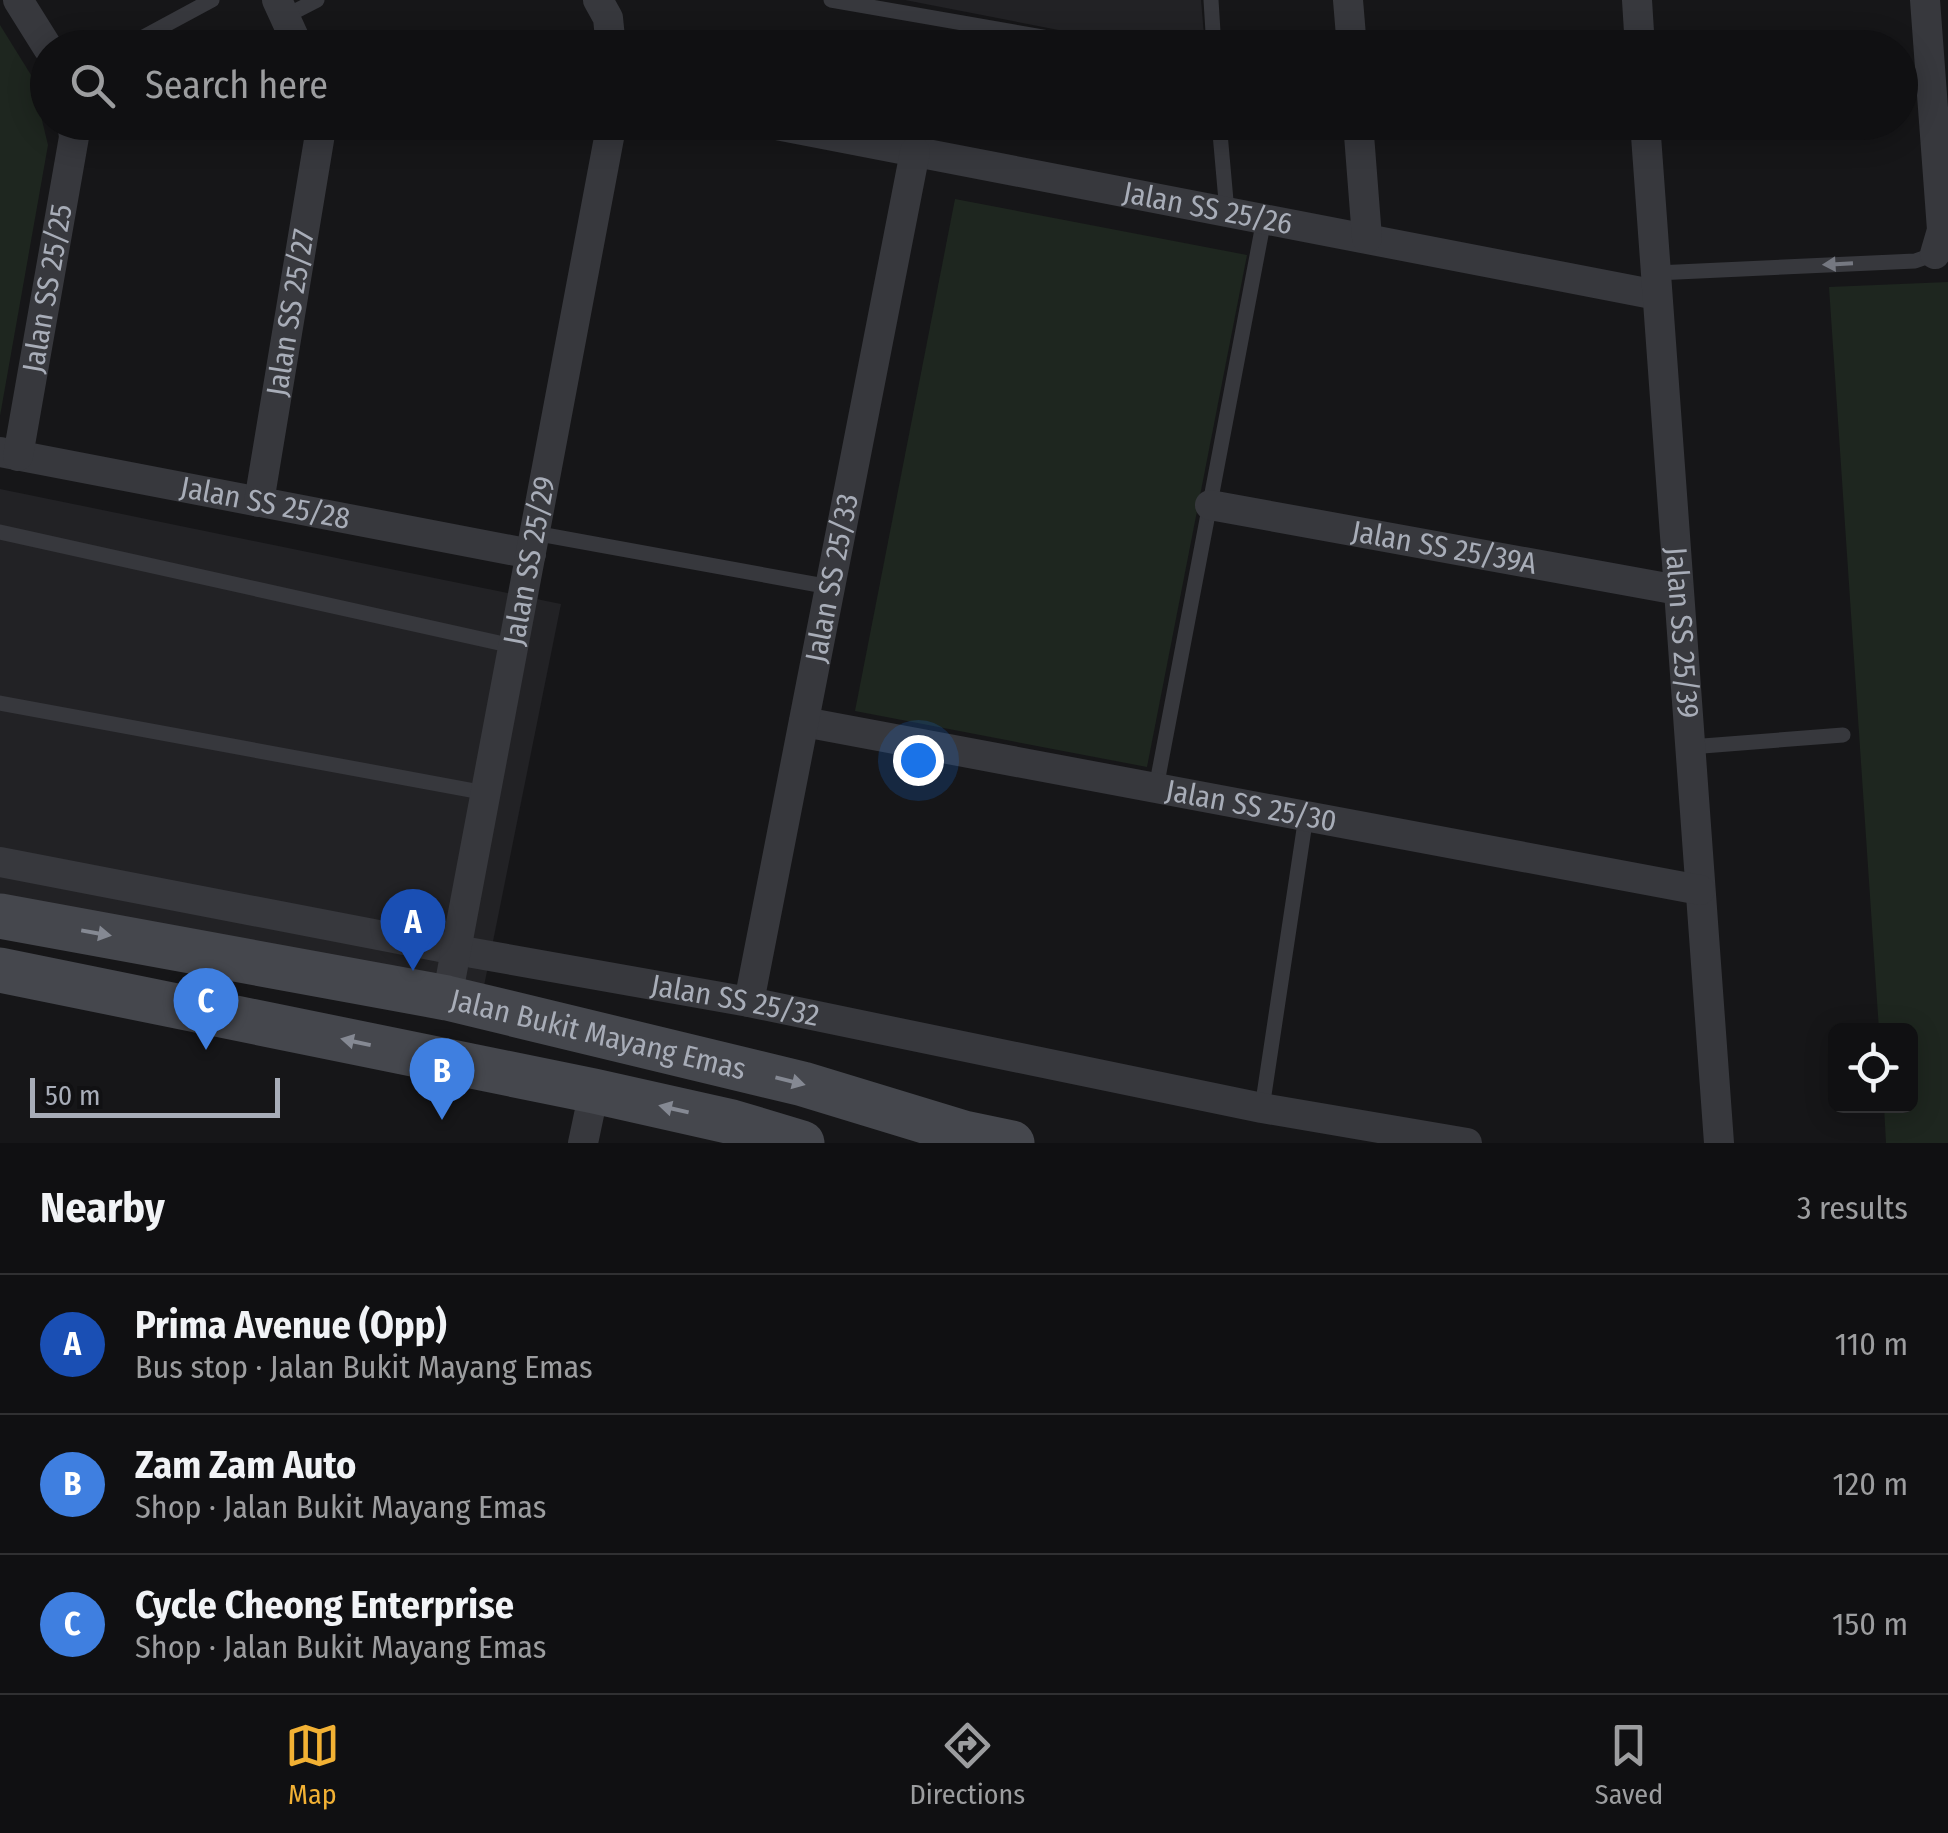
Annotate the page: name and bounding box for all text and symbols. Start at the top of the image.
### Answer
search box [30,30,1918,140]
icon: search [65,58,120,113]
text: Search here [145,62,328,108]
street label: Jalan SS 25/26 [1120,174,1296,242]
street label: Jalan SS 25/25 [15,201,80,376]
street label: Jalan SS 25/27 [259,226,322,399]
one-way arrow [1822,257,1854,273]
street label: Jalan SS 25/28 [177,469,353,537]
street label: Jalan SS 25/29 [496,473,563,648]
street label: Jalan SS 25/33 [798,491,866,665]
street label: Jalan SS 25/39A [1349,513,1540,582]
street label: Jalan SS 25/39 [1658,546,1706,720]
your location [893,735,944,786]
street label: Jalan SS 25/30 [1163,772,1340,839]
pin: A [380,888,446,971]
one-way arrow [81,926,112,942]
street label: Jalan SS 25/32 [648,967,822,1034]
pin: C [174,968,238,1050]
street label: Jalan Bukit Mayang Emas [447,981,750,1088]
map controls [1828,1023,1918,1113]
button: locate [1828,1023,1918,1113]
one-way arrow [340,1034,371,1050]
pin: B [410,1038,474,1120]
scale bar [30,1073,280,1118]
one-way arrow [775,1074,806,1089]
text: 50 m [45,1079,101,1112]
one-way arrow [658,1101,689,1116]
text: Nearby [40,1183,165,1233]
text: 3 results [1797,1189,1908,1227]
text: Prima Avenue (Opp) [135,1302,447,1348]
text: A [64,1325,81,1363]
text: 110 m [1835,1325,1908,1363]
text: Bus stop · Jalan Bukit Mayang Emas [135,1348,593,1386]
text: Zam Zam Auto [135,1442,356,1488]
text: B [64,1465,81,1503]
text: 120 m [1833,1465,1908,1503]
text: Shop · Jalan Bukit Mayang Emas [135,1488,546,1526]
text: Cycle Cheong Enterprise [135,1582,514,1628]
text: C [64,1605,81,1643]
text: 150 m [1832,1605,1908,1643]
text: Shop · Jalan Bukit Mayang Emas [135,1628,546,1666]
tab: Map [285,1718,340,1811]
tab: Directions [909,1718,1025,1811]
tab: Saved [1595,1718,1663,1811]

